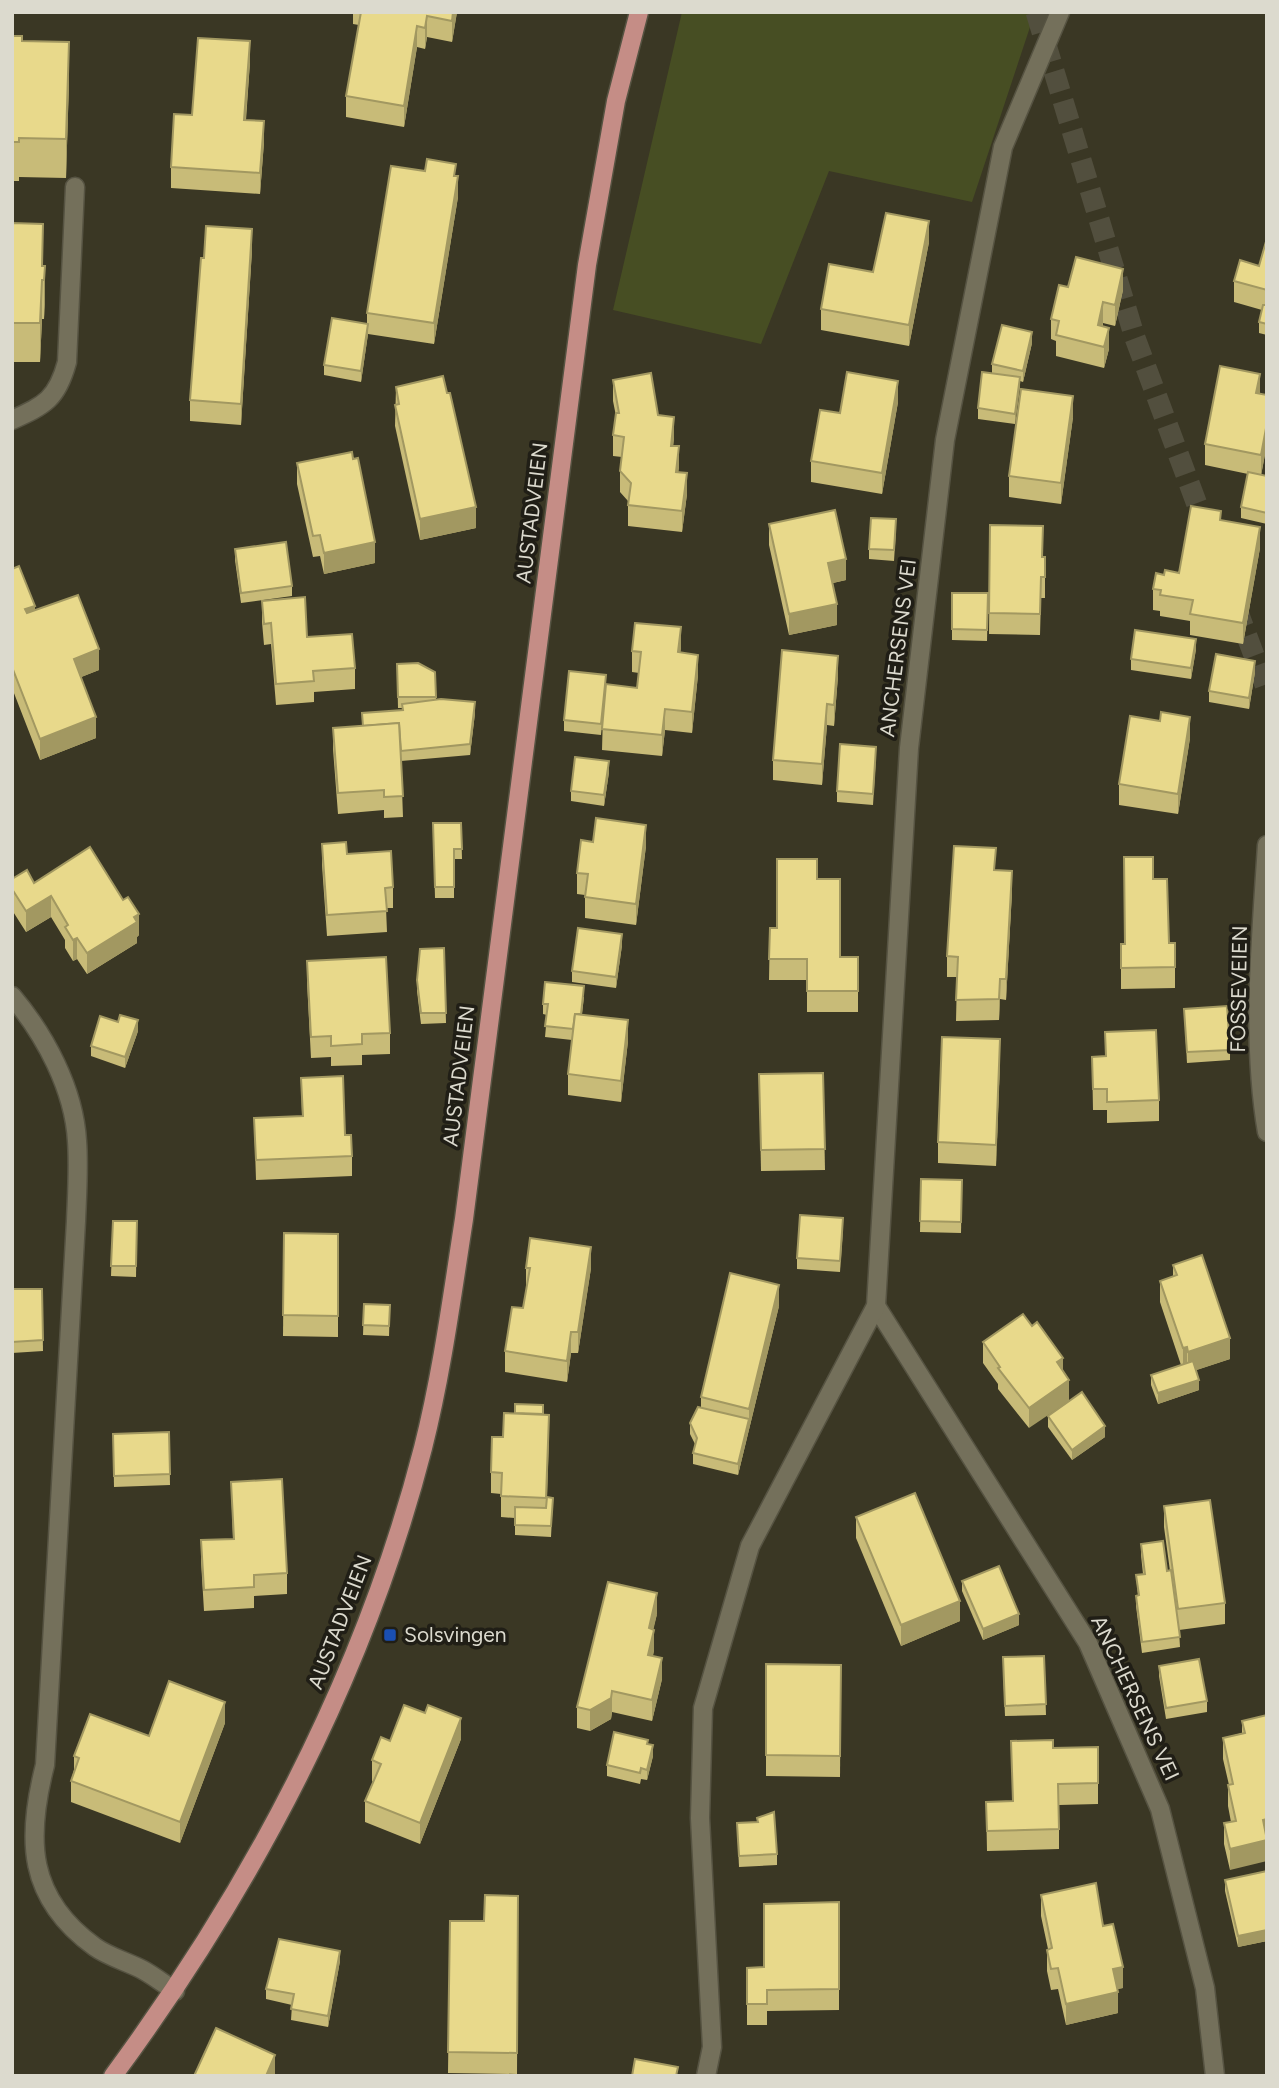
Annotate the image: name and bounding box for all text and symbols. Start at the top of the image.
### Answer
street label: AUSTADVEIEN [510,441,553,585]
street label: ANCHERSENS VEI [874,557,921,738]
street label: FOSSEVEIEN [1225,925,1252,1053]
street label: AUSTADVEIEN [437,1004,480,1148]
street label: AUSTADVEIEN [302,1551,377,1693]
street label: ANCHERSENS VEI [1086,1611,1185,1784]
place label: Solsvingen [404,1622,507,1647]
marker: Solsvingen [382,1627,398,1643]

